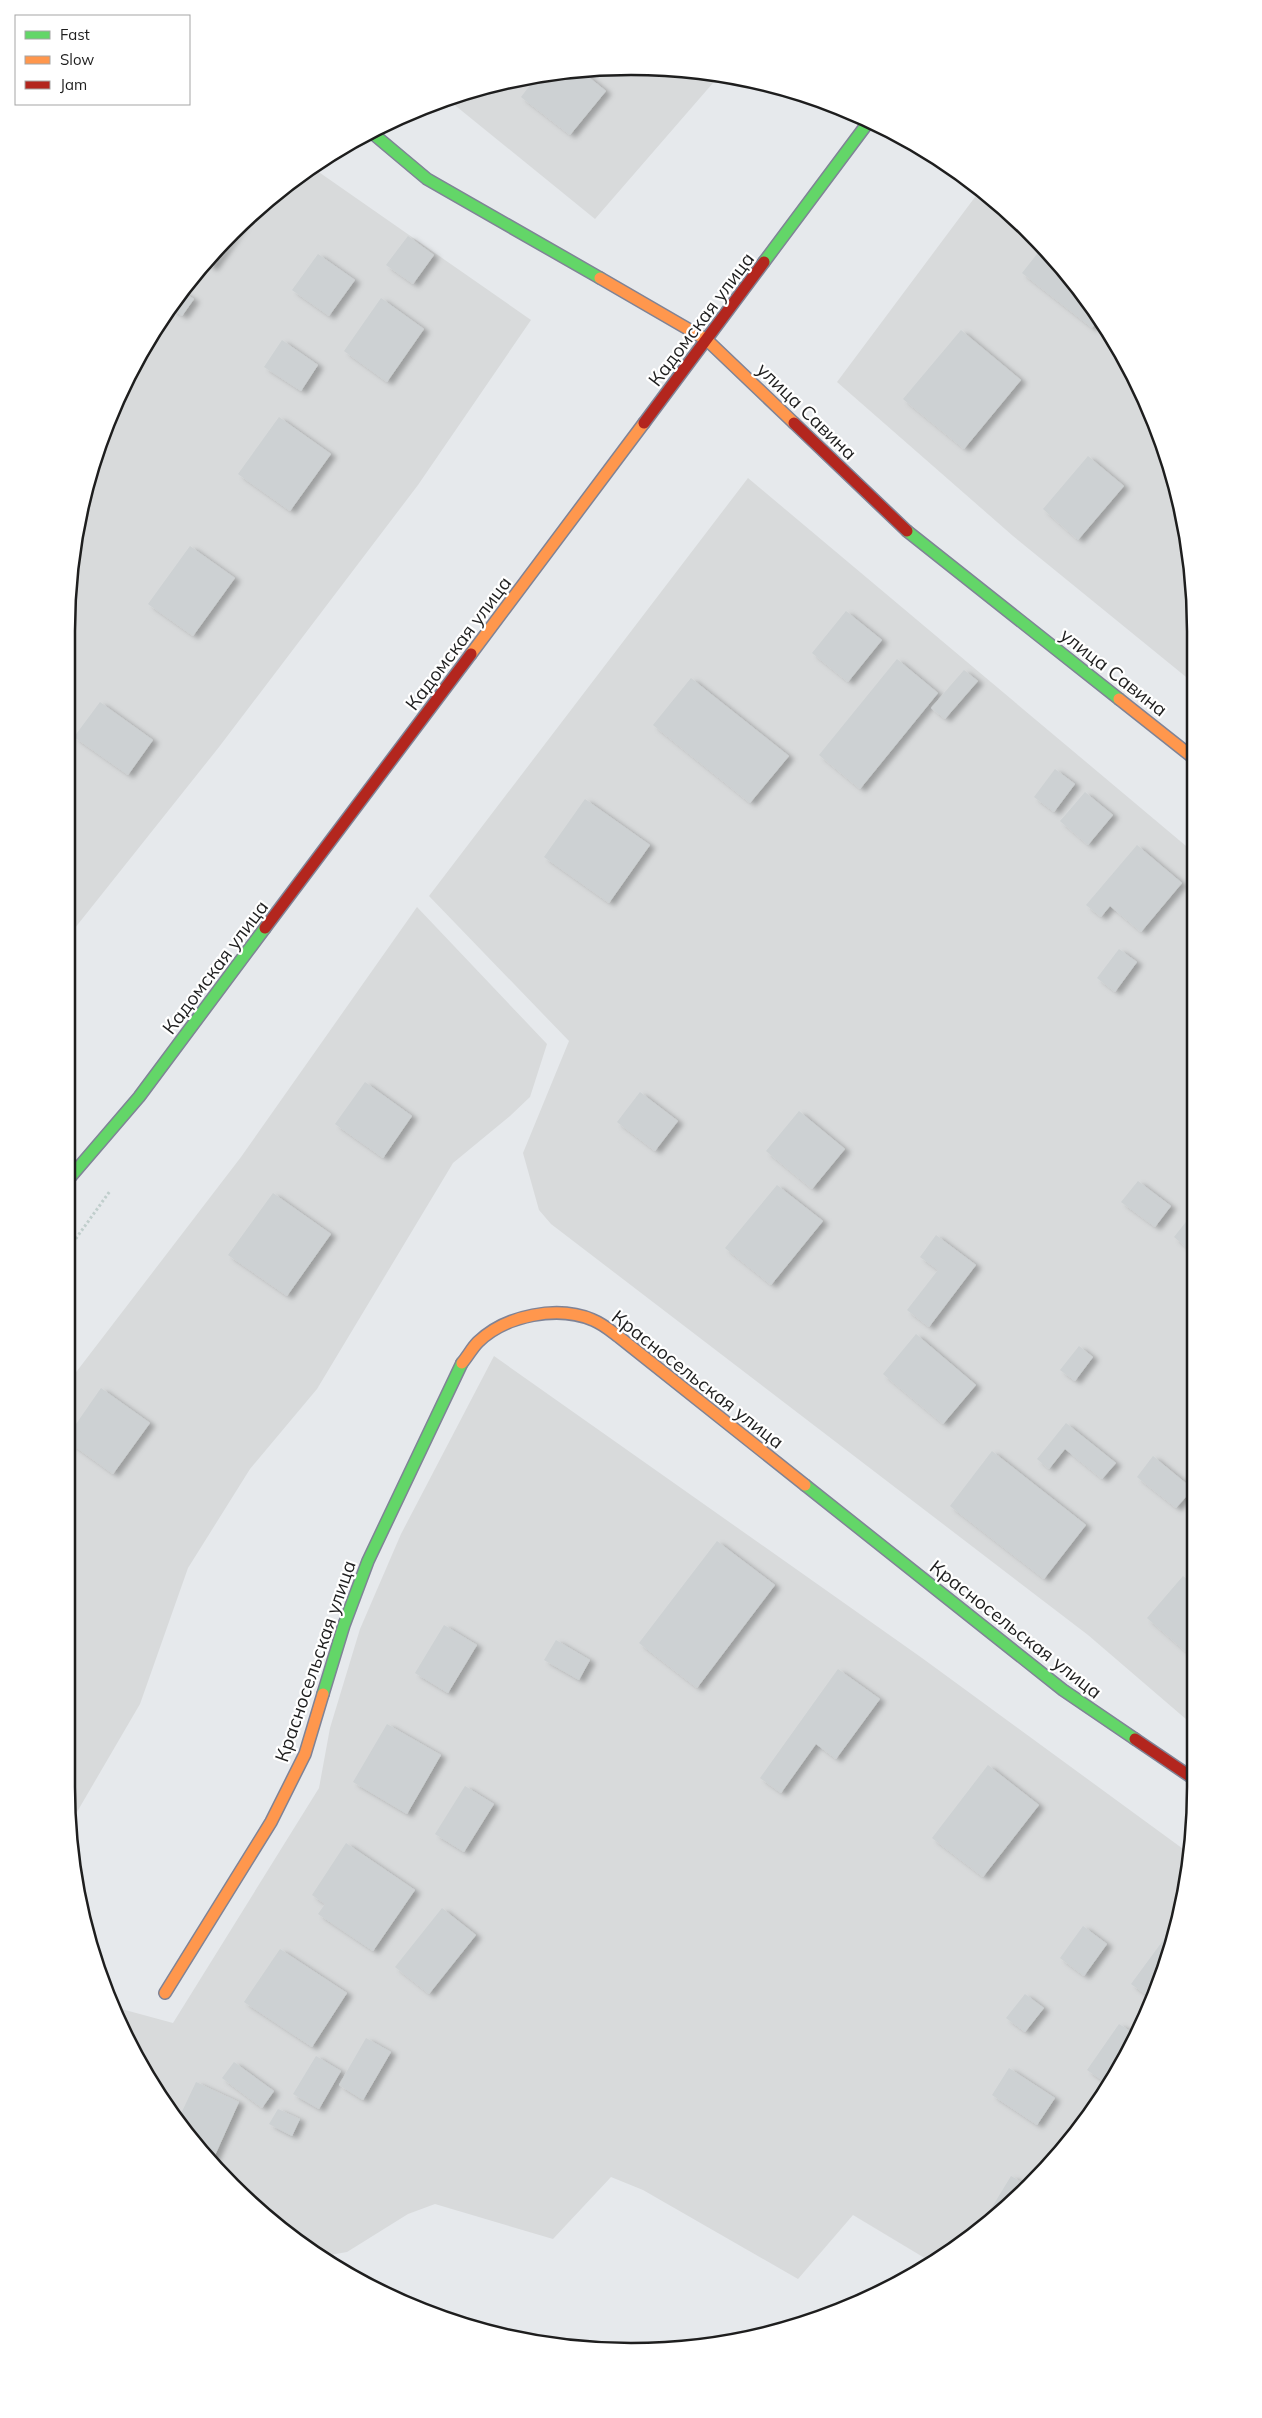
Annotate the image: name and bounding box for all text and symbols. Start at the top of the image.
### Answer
legend [15,15,190,105]
text: Fast [60,25,90,44]
text: Slow [60,50,94,69]
text: Jam [60,75,87,94]
street label: Кадомская улица [643,247,759,391]
street label: улица Савина [752,357,862,465]
street label: Кадомская улица [400,571,516,715]
street label: улица Савина [1056,623,1172,721]
street label: Кадомская улица [157,895,273,1039]
street label: Красносельская улица [607,1304,789,1454]
street label: Красносельская улица [925,1554,1107,1704]
street label: Красносельская улица [269,1557,361,1765]

